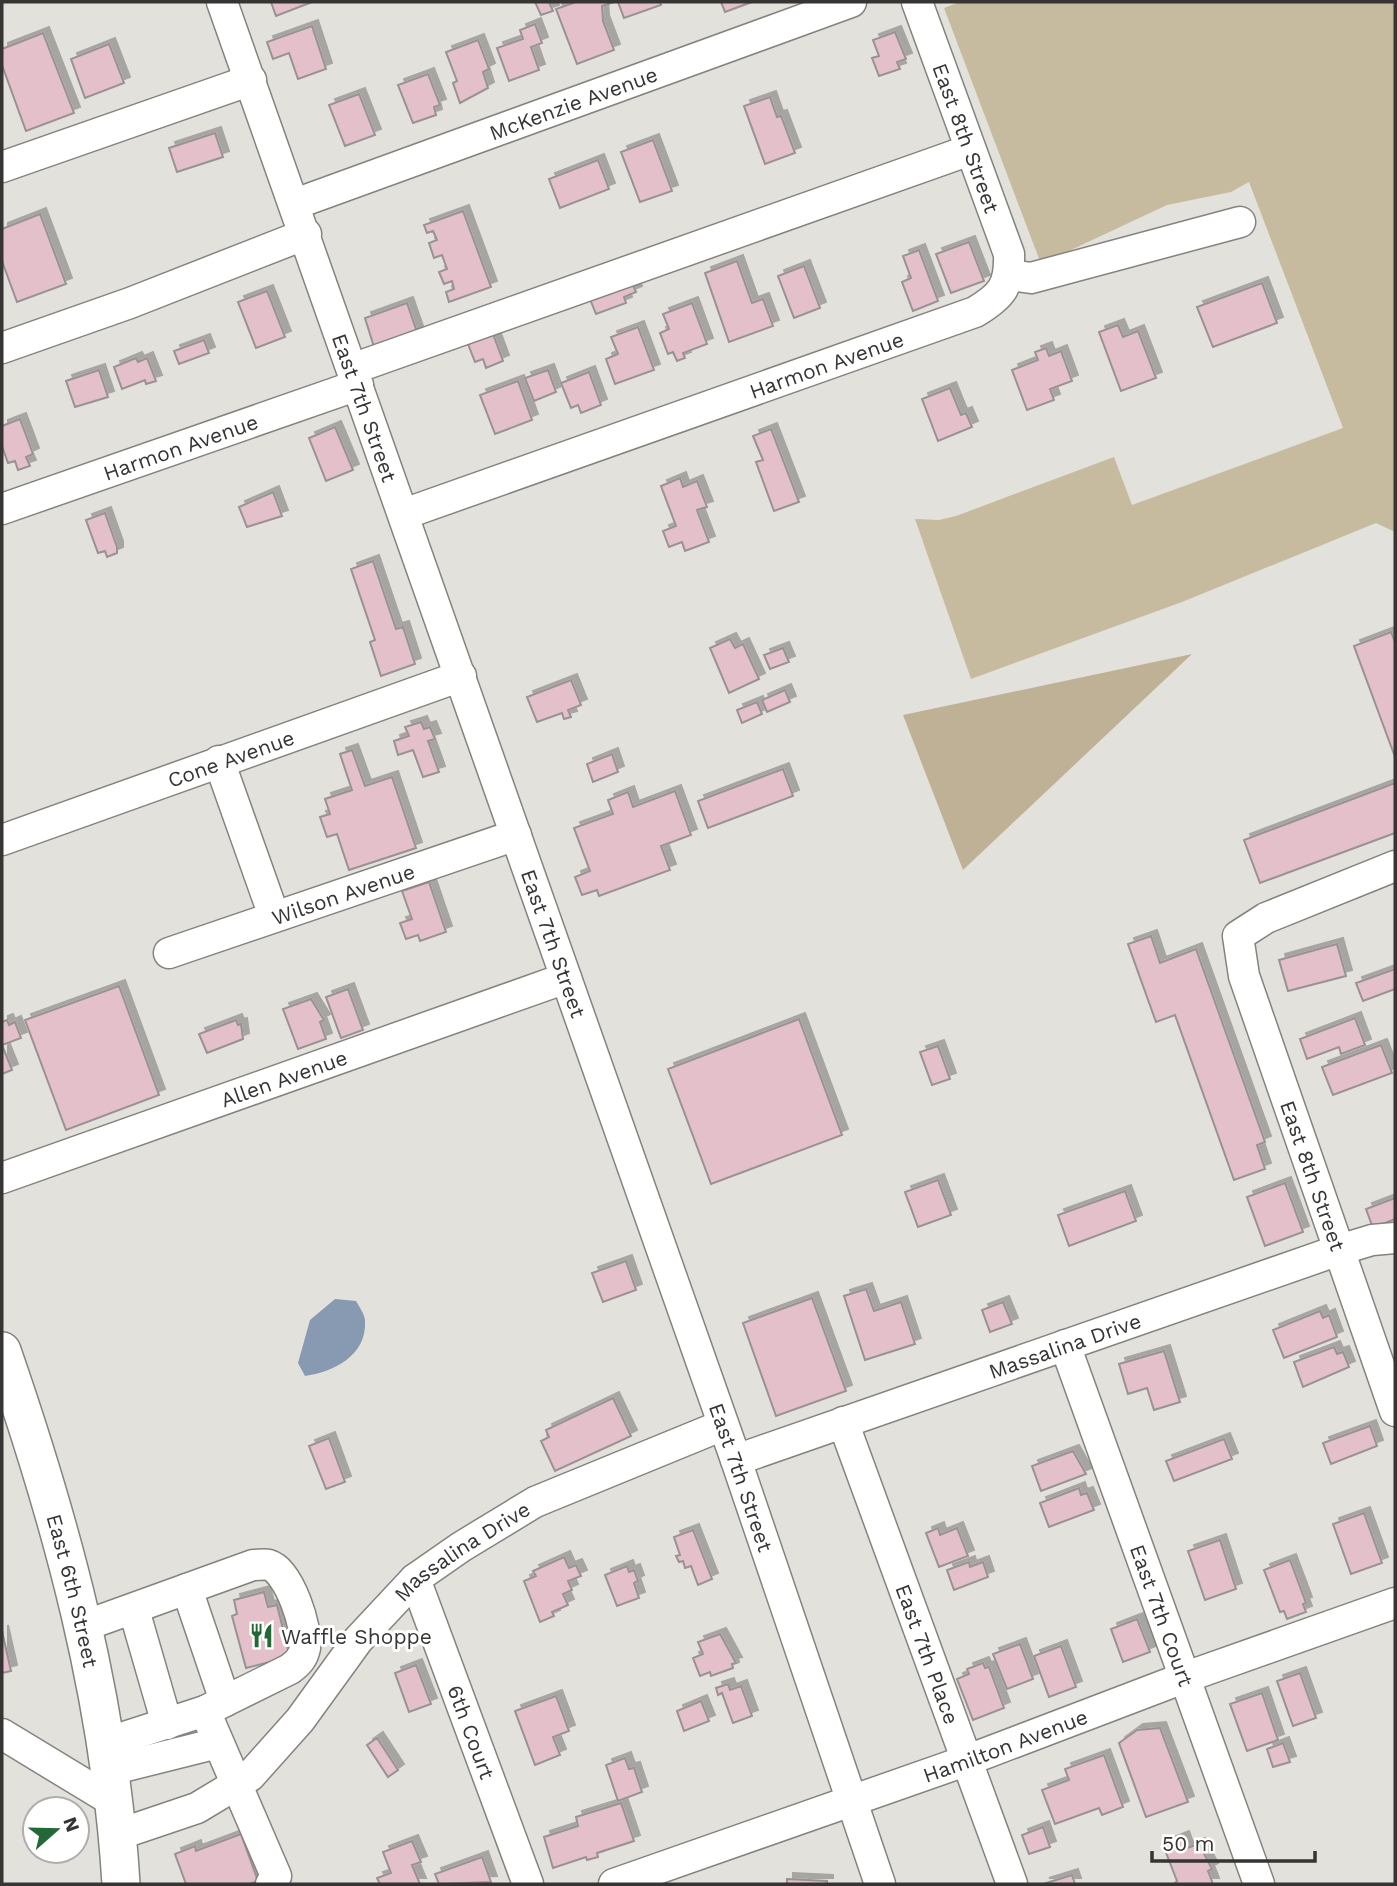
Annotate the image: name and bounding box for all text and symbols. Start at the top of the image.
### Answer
street label: East 8th Street [927,60,1005,216]
street label: McKenzie Avenue [486,61,661,145]
street label: Harmon Avenue [746,326,907,403]
street label: East 7th Street [327,330,403,485]
street label: Harmon Avenue [100,408,261,485]
street label: Cone Avenue [164,724,298,792]
street label: Wilson Avenue [268,858,418,930]
street label: East 7th Street [516,866,592,1021]
street label: Allen Avenue [217,1044,350,1112]
street label: East 8th Street [1276,1097,1351,1254]
street label: Massalina Drive [985,1307,1144,1384]
street label: East 7th Street [704,1400,779,1555]
street label: Massalina Drive [388,1496,534,1606]
street label: East 6th Street [42,1511,104,1670]
street label: East 7th Court [1125,1541,1199,1690]
street label: East 7th Place [891,1580,965,1727]
restaurant icon: Waffle Shoppe [247,1622,275,1650]
place label: Waffle Shoppe [281,1624,432,1649]
street label: 6th Court [443,1681,501,1783]
street label: Hamilton Avenue [919,1703,1091,1787]
north arrow [21,1795,91,1865]
text: N [58,1814,85,1835]
scale bar [1152,1820,1315,1864]
text: 50 m [1162,1831,1214,1856]

